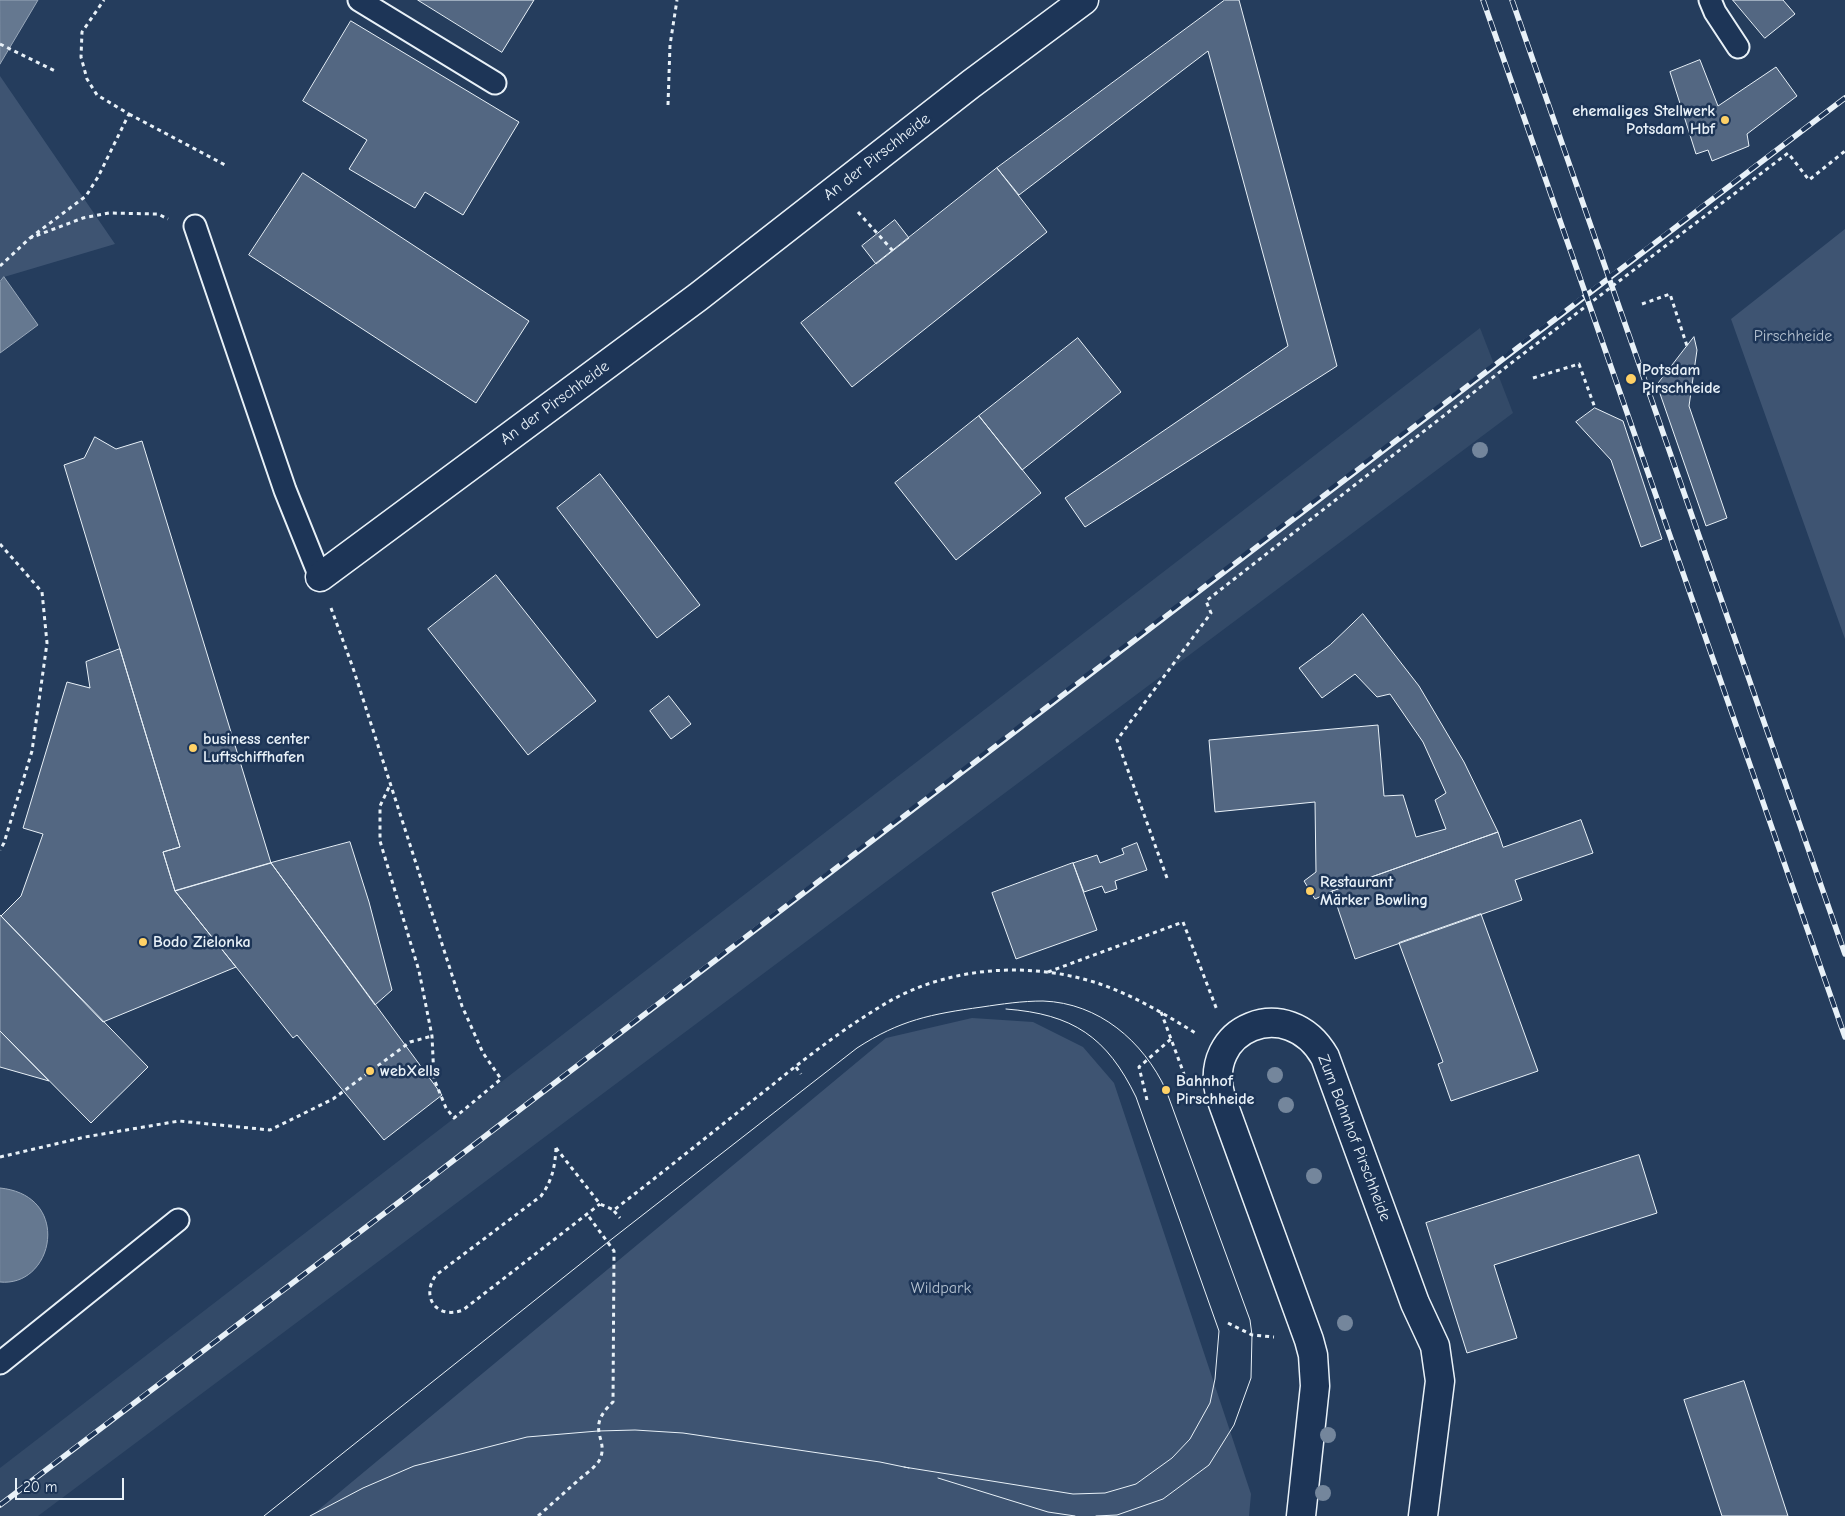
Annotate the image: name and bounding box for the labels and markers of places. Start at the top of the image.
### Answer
place label: ehemaliges Stellwerk Potsdam Hbf [1572,101,1715,139]
marker: ehemaliges Stellwerk Potsdam Hbf [1719,114,1731,126]
place label: Potsdam Pirschheide [1642,360,1720,398]
marker: Potsdam Pirschheide [1624,372,1638,386]
place label: business center Luftschiffhafen [203,729,309,767]
marker: business center Luftschiffhafen [187,742,199,754]
place label: Restaurant Märker Bowling [1320,872,1428,910]
marker: Restaurant Märker Bowling [1304,885,1316,897]
place label: Bodo Zielonka [153,932,251,952]
marker: Bodo Zielonka [137,936,149,948]
place label: webXells [380,1061,440,1081]
marker: webXells [364,1065,376,1077]
place label: Bahnhof Pirschheide [1176,1071,1254,1109]
marker: Bahnhof Pirschheide [1160,1084,1172,1096]

